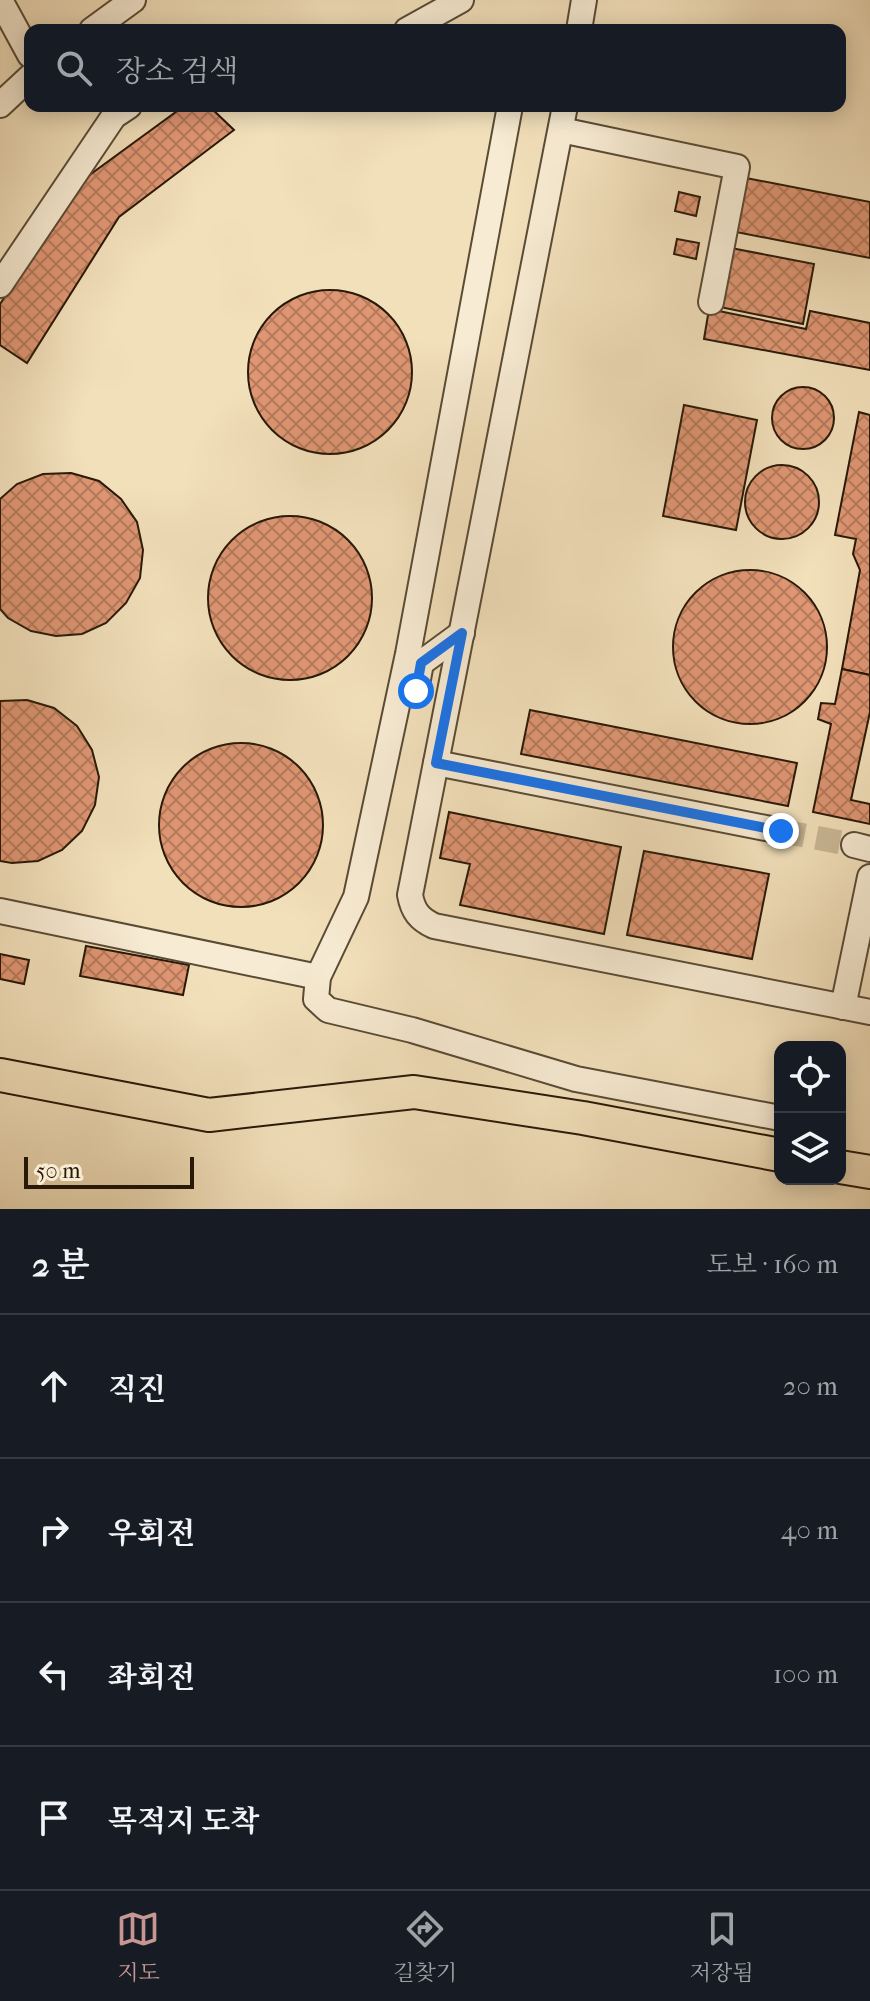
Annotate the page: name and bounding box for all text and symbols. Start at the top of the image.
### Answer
search box [24,24,846,112]
icon: search [52,46,96,90]
text: 장소 검색 [116,54,238,89]
route start [398,673,434,709]
route end [763,813,799,849]
map controls [774,1041,846,1185]
button: locate [774,1041,846,1113]
button: layers [774,1113,846,1185]
scale bar [24,1153,194,1189]
text: 50 m [36,1158,81,1184]
text: 2 분 [32,1245,90,1285]
text: 도보 · 160 m [707,1249,838,1280]
icon: ahead [32,1364,76,1408]
text: 20 m [783,1371,838,1402]
text: 직진 [108,1372,166,1407]
icon: right [32,1508,76,1552]
text: 40 m [781,1515,838,1546]
text: 우회전 [108,1516,195,1551]
icon: left [32,1652,76,1696]
text: 100 m [773,1659,838,1690]
text: 좌회전 [108,1660,195,1695]
icon: arrive [32,1796,76,1840]
text: 목적지 도착 [108,1804,259,1839]
tab: 지도 [116,1907,160,1986]
tab: 길찾기 [393,1907,457,1986]
tab: 저장됨 [690,1907,754,1986]

